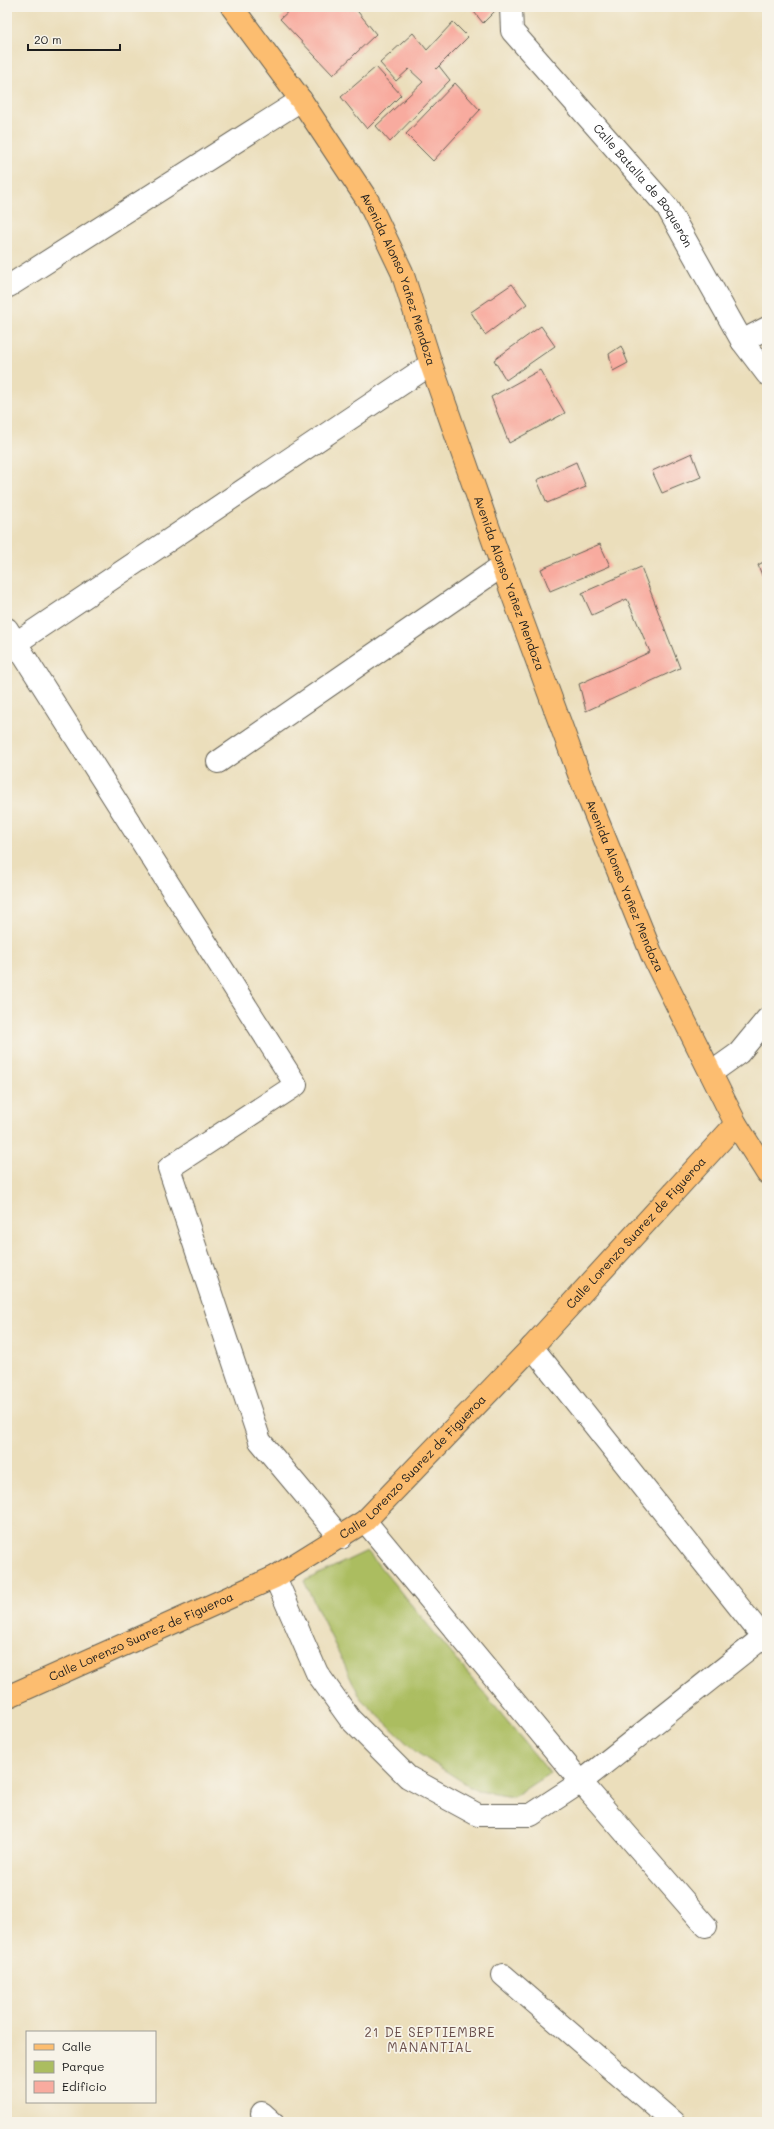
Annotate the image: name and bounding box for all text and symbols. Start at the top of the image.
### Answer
scale bar [28,26,120,52]
text: 20 m [34,31,62,47]
street label: Calle Batalla de Boquerón [590,120,697,250]
street label: Avenida Alonso Yañez Mendoza [358,189,440,367]
street label: Avenida Alonso Yañez Mendoza [471,494,549,673]
street label: Avenida Alonso Yañez Mendoza [583,797,668,974]
street label: Calle Lorenzo Suarez de Figueroa [562,1153,709,1312]
street label: Calle Lorenzo Suarez de Figueroa [336,1391,489,1542]
street label: Calle Lorenzo Suarez de Figueroa [46,1588,235,1684]
district label: 21 DE SEPTIEMBRE MANANTIAL [364,2023,496,2055]
legend [26,2031,156,2103]
text: Calle [62,2038,92,2054]
text: Parque [62,2058,105,2074]
text: Edificio [62,2078,106,2094]

